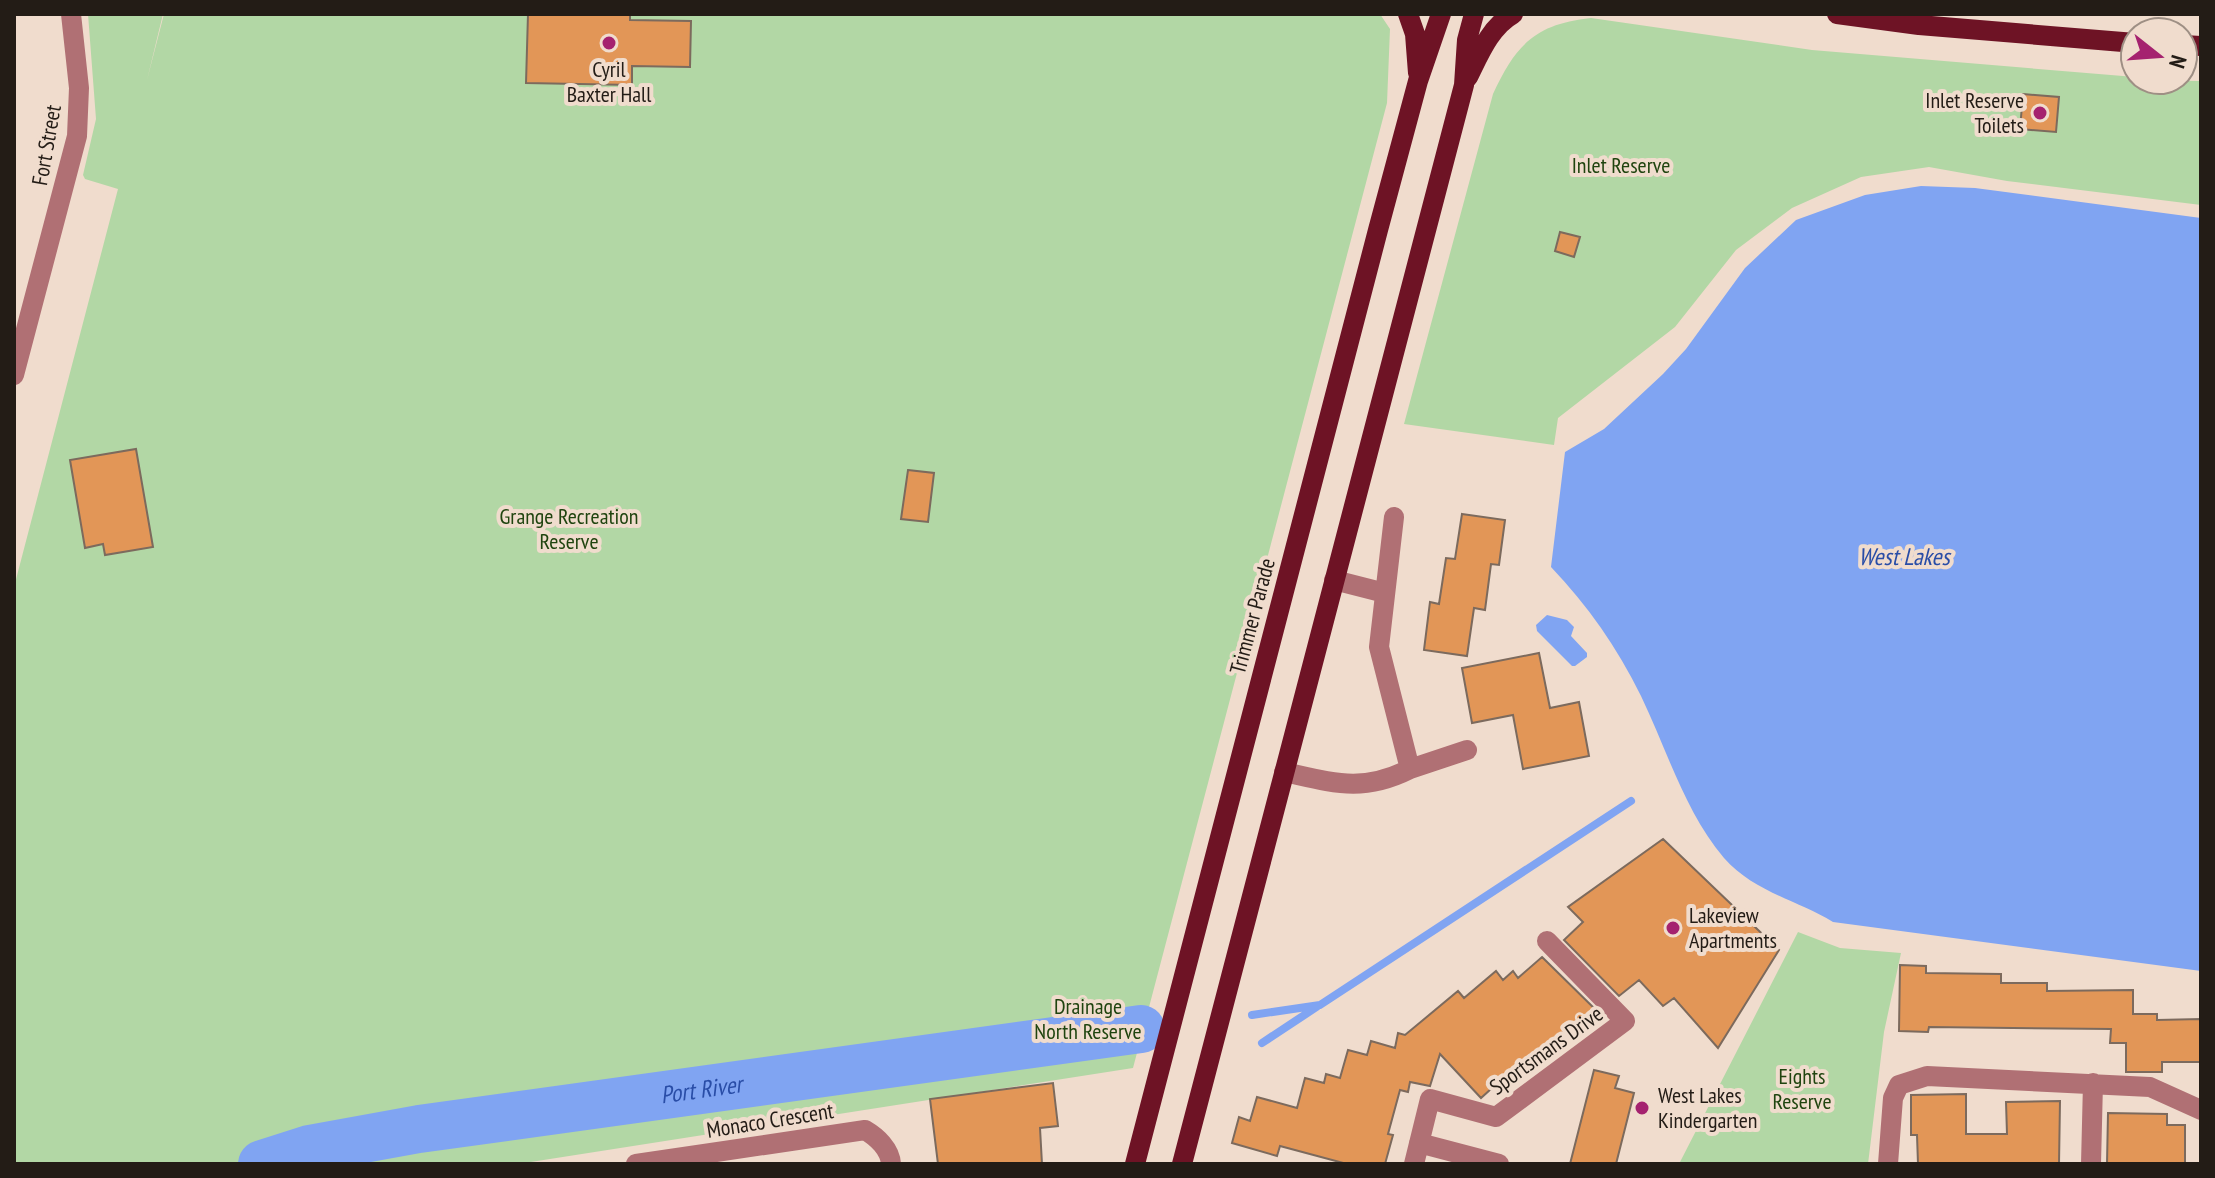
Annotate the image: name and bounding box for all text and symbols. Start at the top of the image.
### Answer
north arrow [2119,16,2199,96]
marker: Cyril Baxter Hall [600,34,618,52]
text: N [2163,52,2193,72]
place label: Cyril Baxter Hall [567,55,652,108]
place label: Inlet Reserve Toilets [1925,86,2024,139]
street label: Fort Street [25,102,67,188]
marker: Inlet Reserve Toilets [2031,104,2049,122]
park label: Inlet Reserve [1572,151,1670,179]
park label: Grange Recreation Reserve [500,502,638,555]
water label: West Lakes [1858,541,1953,572]
street label: Trimmer Parade [1223,555,1281,677]
place label: Lakeview Apartments [1689,901,1777,954]
marker: Lakeview Apartments [1664,919,1682,937]
park label: Drainage North Reserve [1034,992,1142,1045]
street label: Sportsmans Drive [1484,999,1608,1101]
park label: Eights Reserve [1773,1062,1831,1115]
water label: Port River [658,1068,747,1110]
place label: West Lakes Kindergarten [1658,1081,1757,1134]
street label: Monaco Crescent [704,1096,836,1144]
marker: West Lakes Kindergarten [1633,1099,1651,1117]

